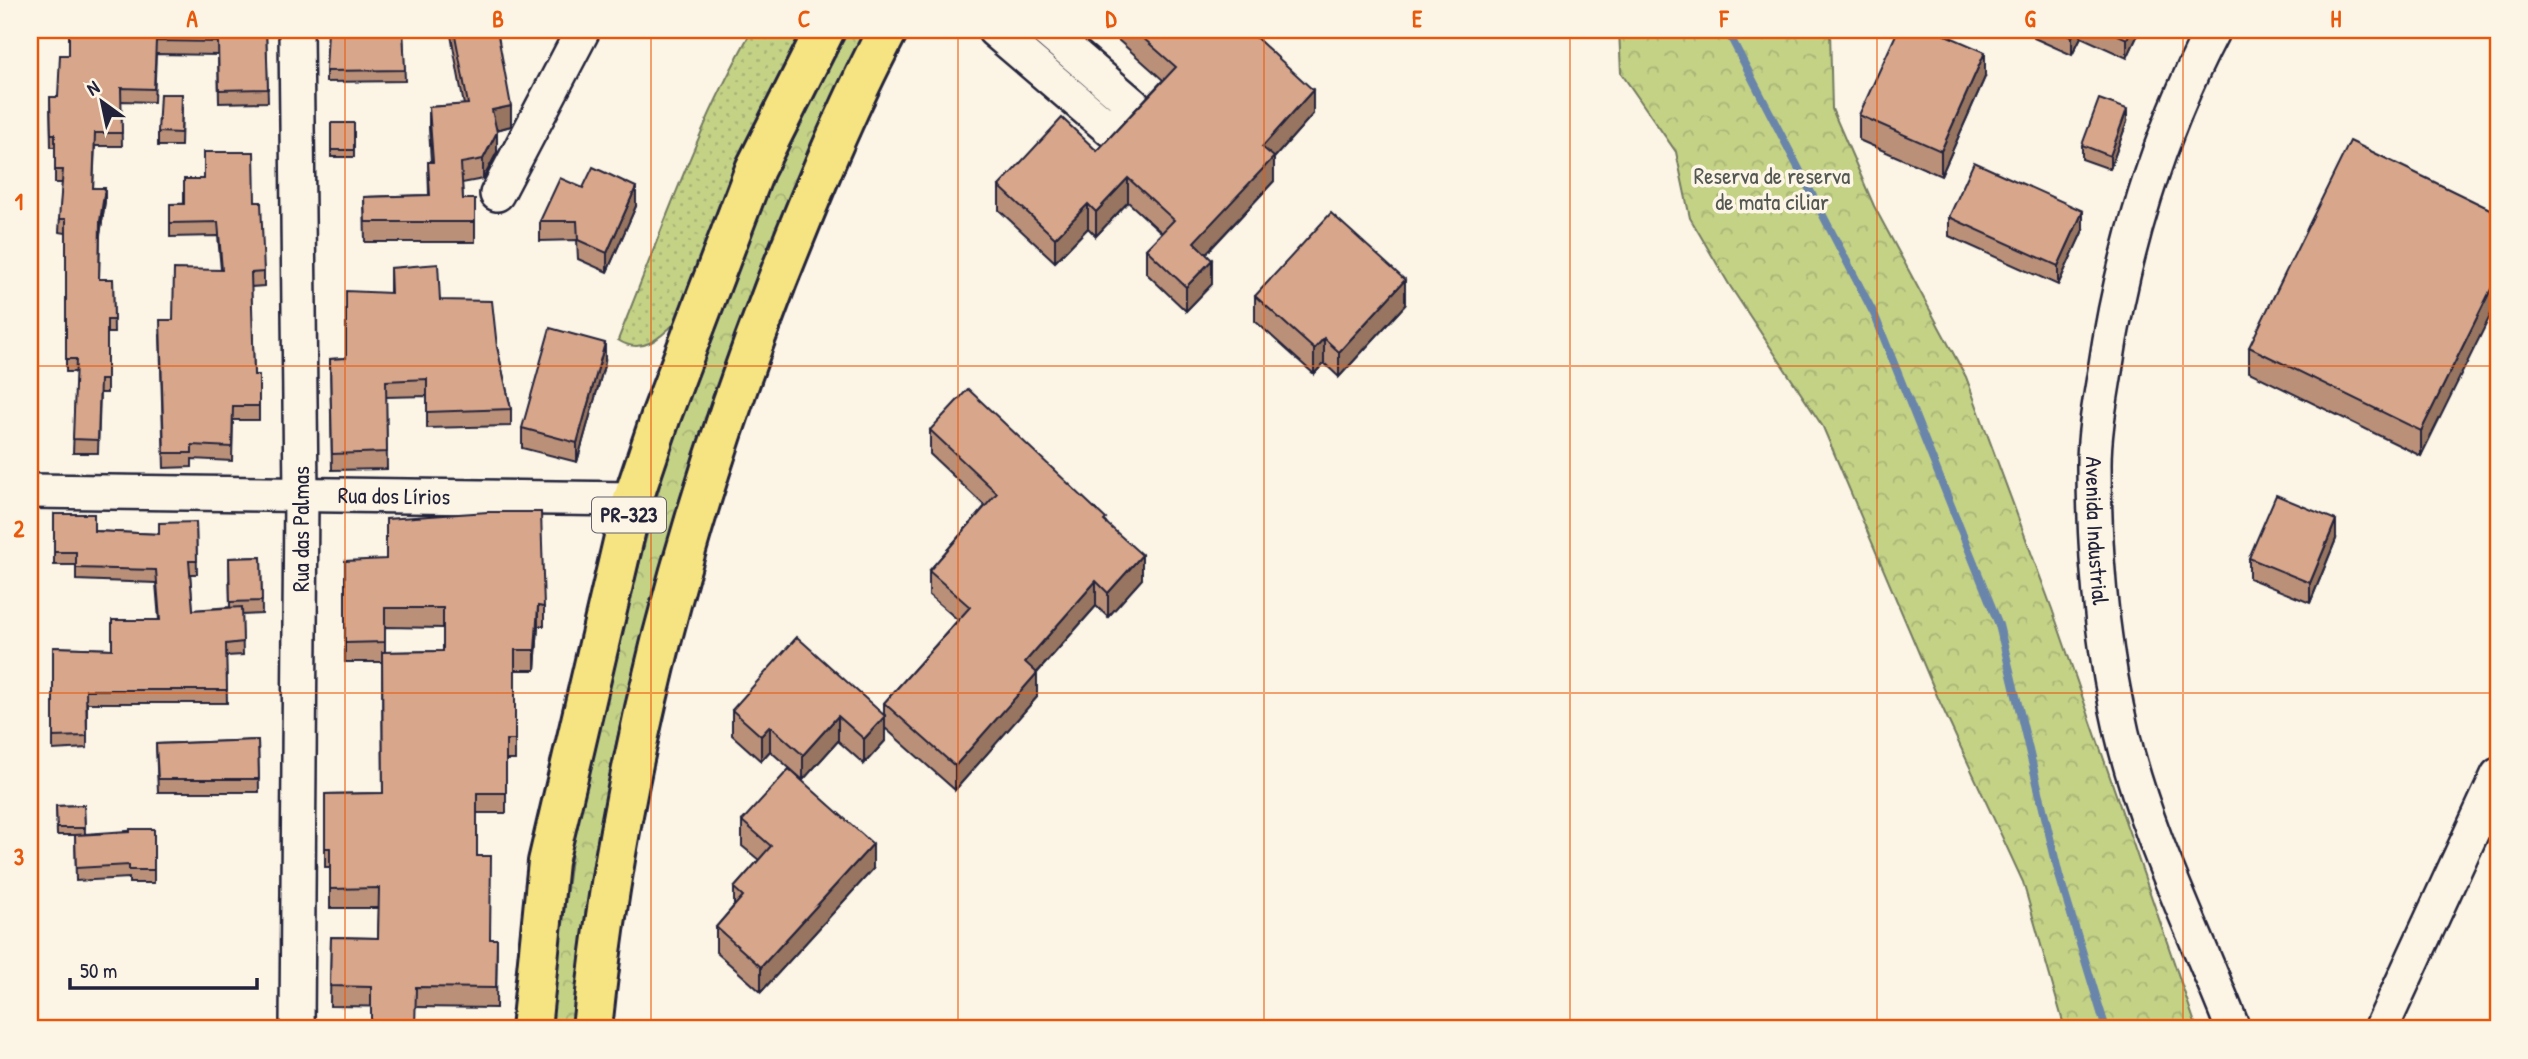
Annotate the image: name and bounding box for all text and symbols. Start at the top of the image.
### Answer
text: A [186,3,198,34]
text: B [492,3,504,34]
text: C [798,3,810,34]
text: D [1106,3,1118,34]
text: E [1412,3,1423,34]
text: F [1719,3,1730,34]
text: G [2024,3,2036,34]
text: H [2331,3,2342,34]
north arrow [66,66,136,136]
text: N [81,74,104,101]
park label: Reserva de reserva de mata ciliar [1694,160,1850,217]
text: 1 [15,186,23,217]
street label: Avenida Industrial [2079,457,2117,607]
street label: Rua das Palmas [285,466,316,592]
street label: Rua dos Lírios [338,479,450,512]
road number: PR-323 [592,498,666,532]
text: 2 [14,513,25,544]
text: 3 [14,841,24,872]
scale bar [70,947,257,991]
text: 50 m [80,956,117,985]

